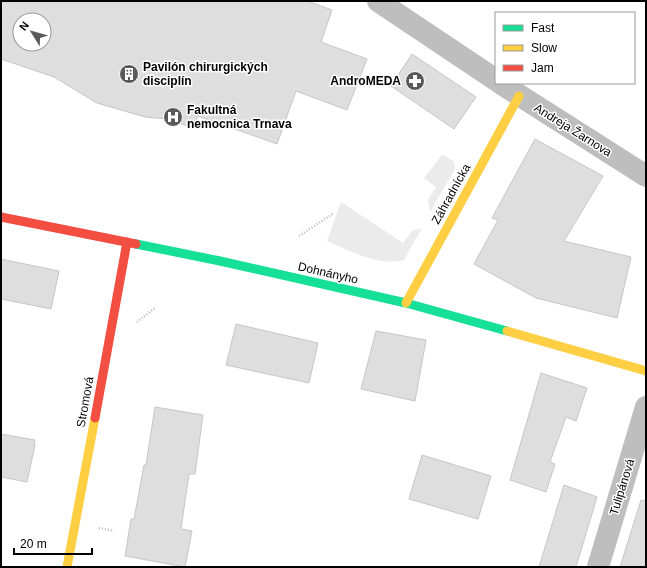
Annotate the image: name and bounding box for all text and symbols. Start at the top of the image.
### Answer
north arrow [12,12,52,52]
legend [495,12,635,84]
text: N [17,19,31,33]
text: Fast [531,21,555,35]
text: Slow [531,41,557,55]
place label: Pavilón chirurgických disciplín [143,60,268,88]
text: Jam [531,61,554,75]
building icon: Pavilón chirurgických disciplín [118,63,140,85]
pharmacy icon: AndroMEDA [404,70,426,92]
place label: AndroMEDA [330,74,401,88]
street label: Andreja Žarnova [532,100,615,160]
place label: Fakultná nemocnica Trnava [187,103,292,131]
hospital icon: Fakultná nemocnica Trnava [162,106,184,128]
street label: Záhradnícka [429,161,473,227]
street label: Dohnányho [297,259,360,287]
street label: Stromová [74,375,96,429]
street label: Tulipánová [607,457,637,517]
scale bar [14,530,92,556]
text: 20 m [20,537,47,551]

